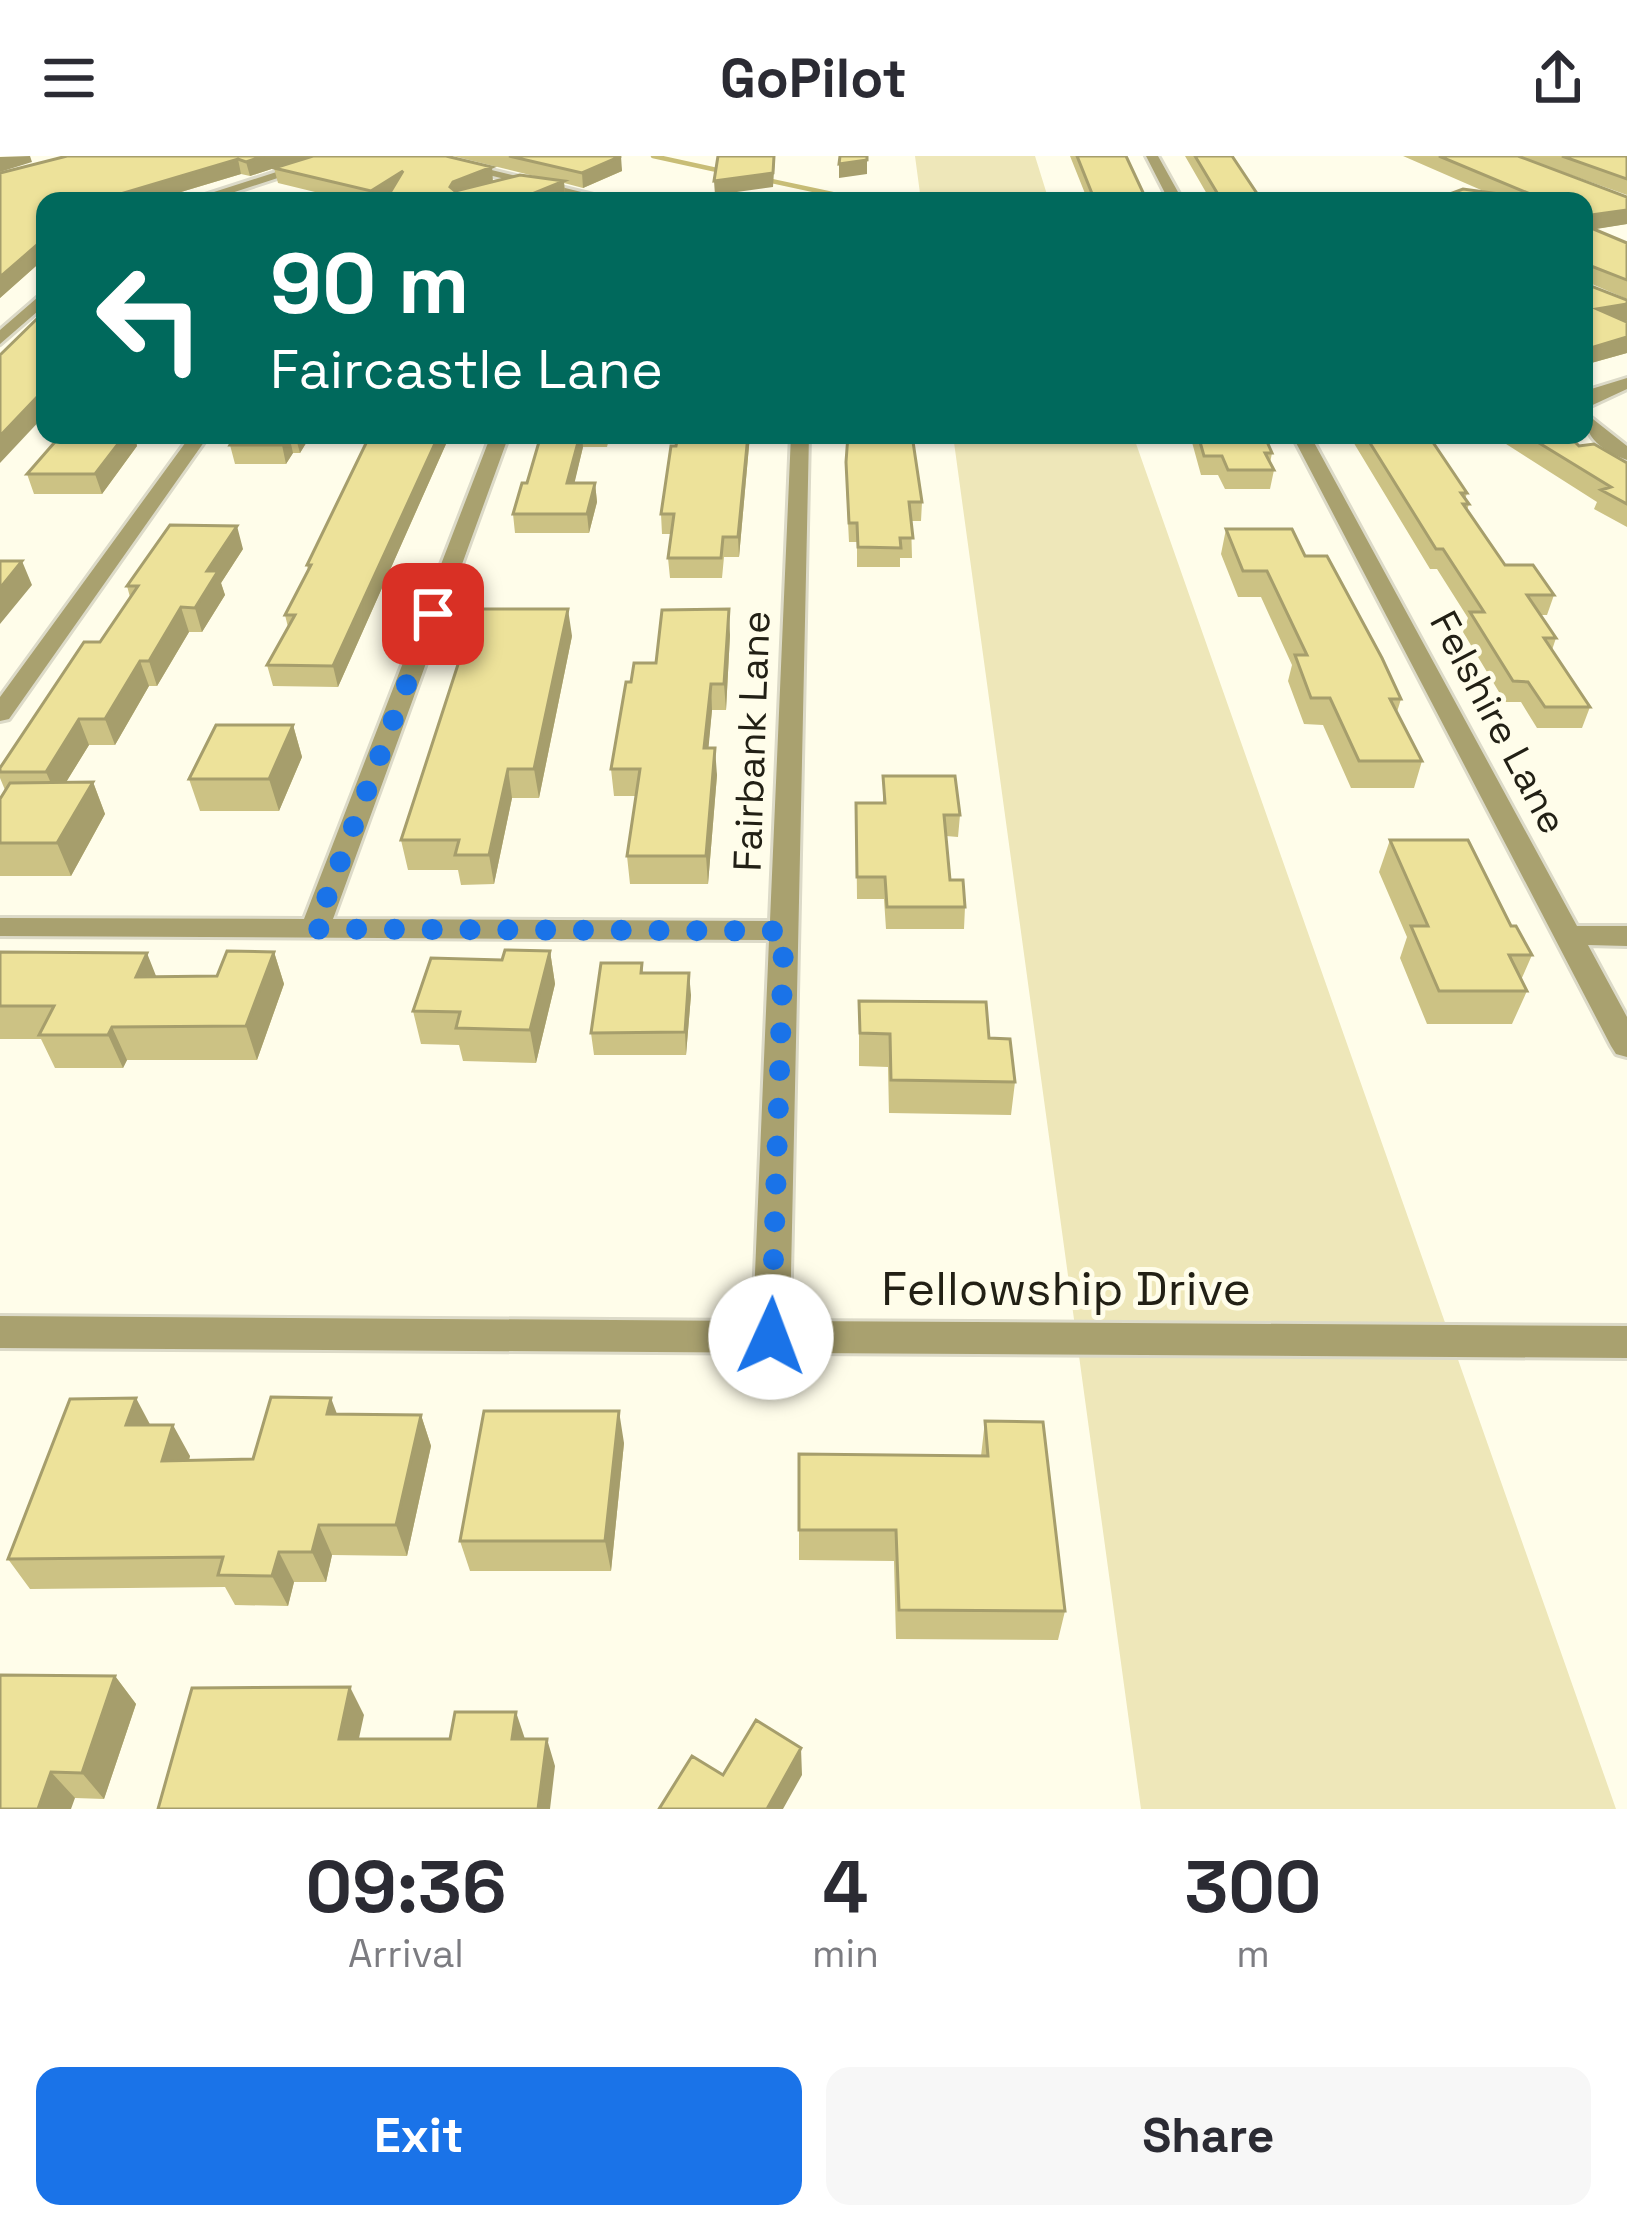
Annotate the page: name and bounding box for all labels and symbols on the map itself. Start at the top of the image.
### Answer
pin [382,563,484,665]
street label: Felshire Lane [1419,602,1578,842]
street label: Fairbank Lane [722,610,781,872]
street label: Fellowship Drive [881,1258,1251,1319]
position arrow [708,1274,834,1400]

